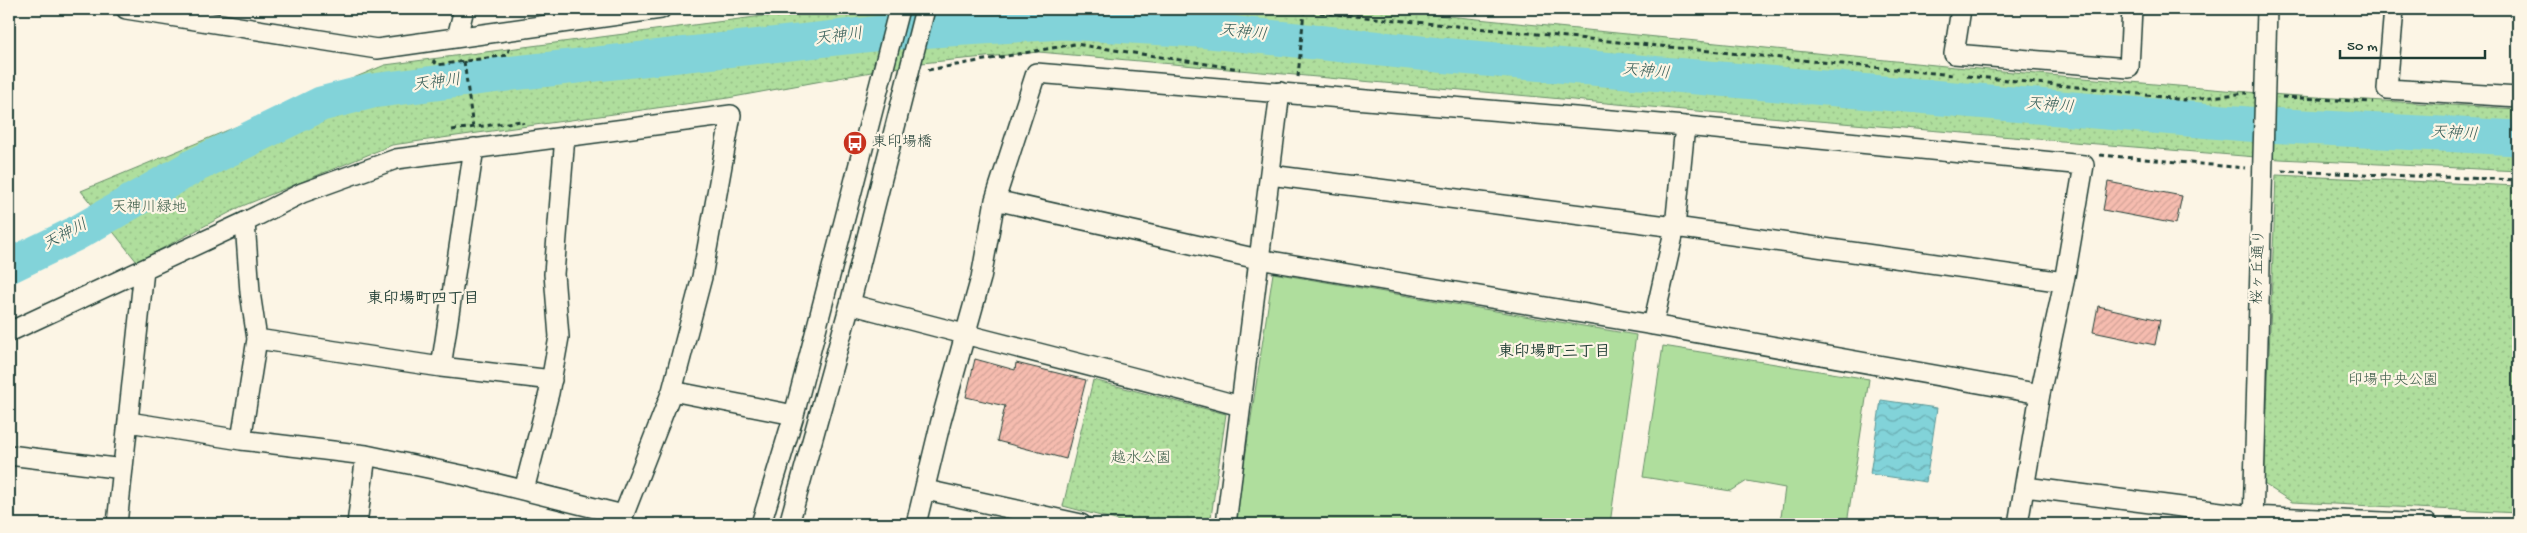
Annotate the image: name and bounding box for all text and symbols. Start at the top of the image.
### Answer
water label: 天神川 [1218,21,1268,46]
water label: 天神川 [814,25,864,50]
scale bar [2340,28,2484,60]
text: 50 m [2347,38,2378,56]
water label: 天神川 [1621,60,1671,85]
water label: 天神川 [412,71,462,96]
water label: 天神川 [2025,94,2075,119]
water label: 天神川 [2430,123,2479,146]
bus stop icon: 東印場橋 [842,130,868,156]
place label: 東印場橋 [872,133,932,152]
park label: 天神川緑地 [111,198,187,217]
water label: 天神川 [40,215,92,256]
street label: 桜ヶ丘通り [2249,229,2269,305]
district label: 東印場町四丁目 [367,289,479,310]
district label: 東印場町三丁目 [1498,342,1610,363]
park label: 印場中央公園 [2348,371,2438,390]
park label: 越水公園 [1111,450,1171,468]

